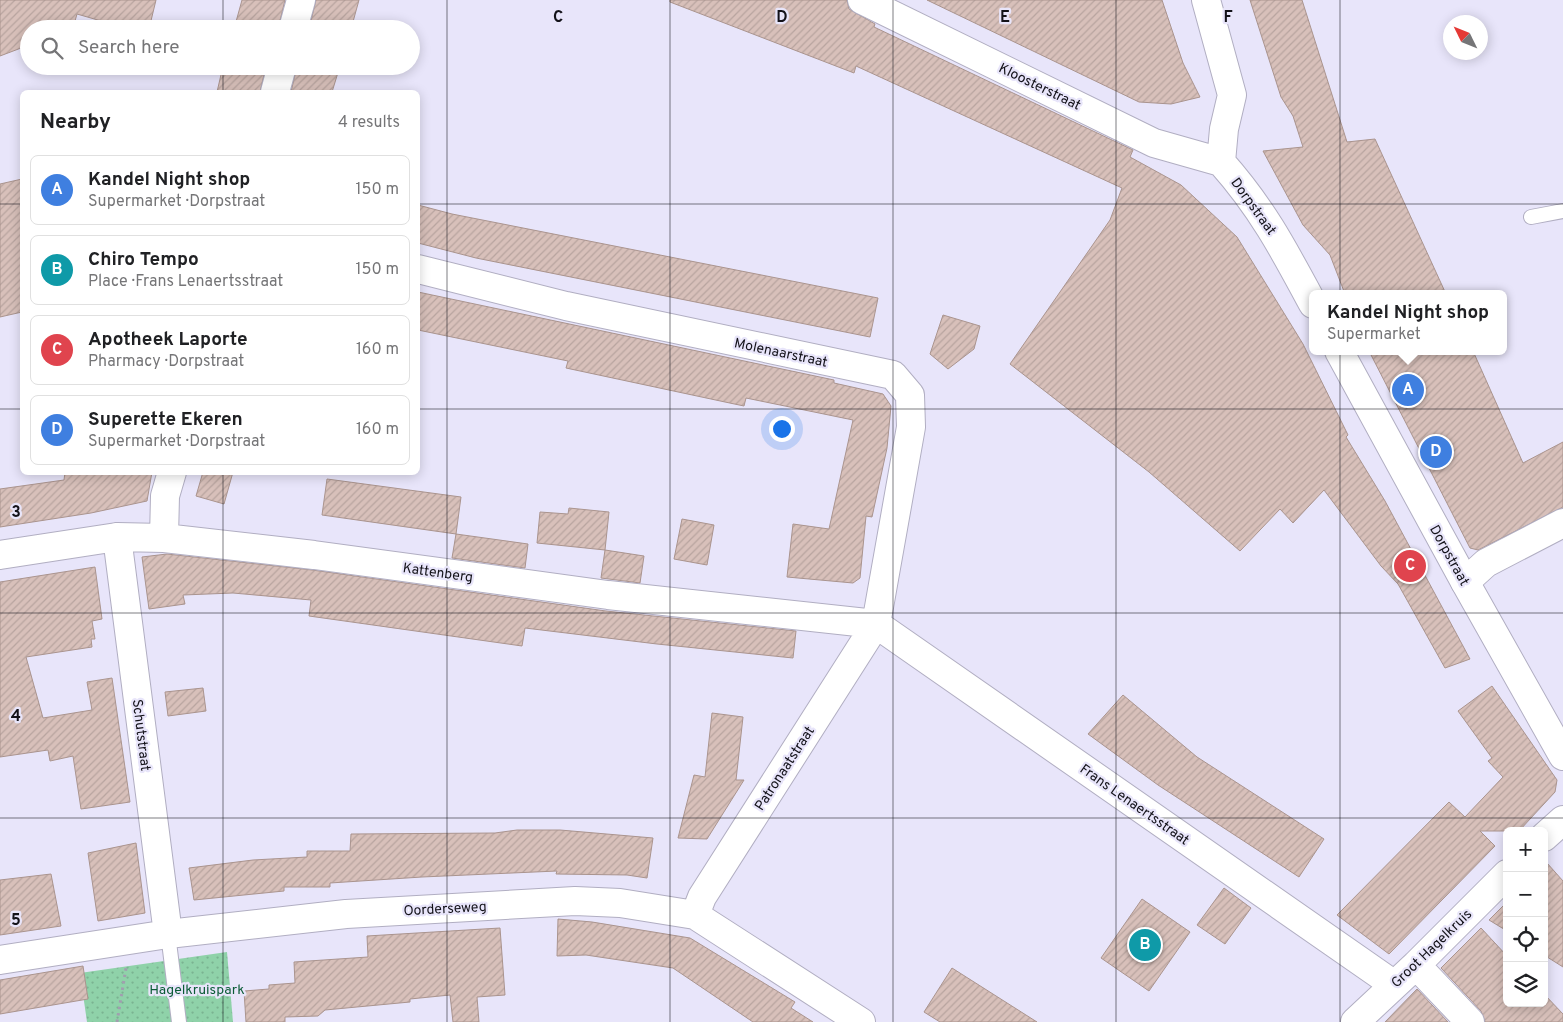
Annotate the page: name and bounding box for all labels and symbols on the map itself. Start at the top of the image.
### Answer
text: C [553,8,563,28]
text: D [776,8,788,28]
text: E [1000,8,1010,28]
text: F [1223,8,1233,28]
north arrow [1443,15,1488,60]
street label: Kloosterstraat [995,60,1083,115]
street label: Dorpstraat [1226,175,1279,239]
street label: Molenaarstraat [733,335,829,372]
pin: A [1392,371,1424,409]
your location [769,416,795,442]
pin: D [1420,433,1452,471]
text: 3 [11,503,21,523]
street label: Dorpstraat [1425,523,1472,589]
pin: C [1394,547,1426,585]
street label: Kattenberg [402,560,474,587]
street label: Schutstraat [128,698,153,772]
text: 4 [11,707,21,727]
street label: Patronaatstraat [752,723,819,814]
street label: Frans Lenaertsstraat [1076,761,1192,849]
street label: Oorderseweg [403,899,487,920]
street label: Groot Hagelkruis [1388,906,1476,992]
text: 5 [11,911,21,931]
pin: B [1129,926,1161,964]
park label: Hagelkruispark [149,982,245,999]

